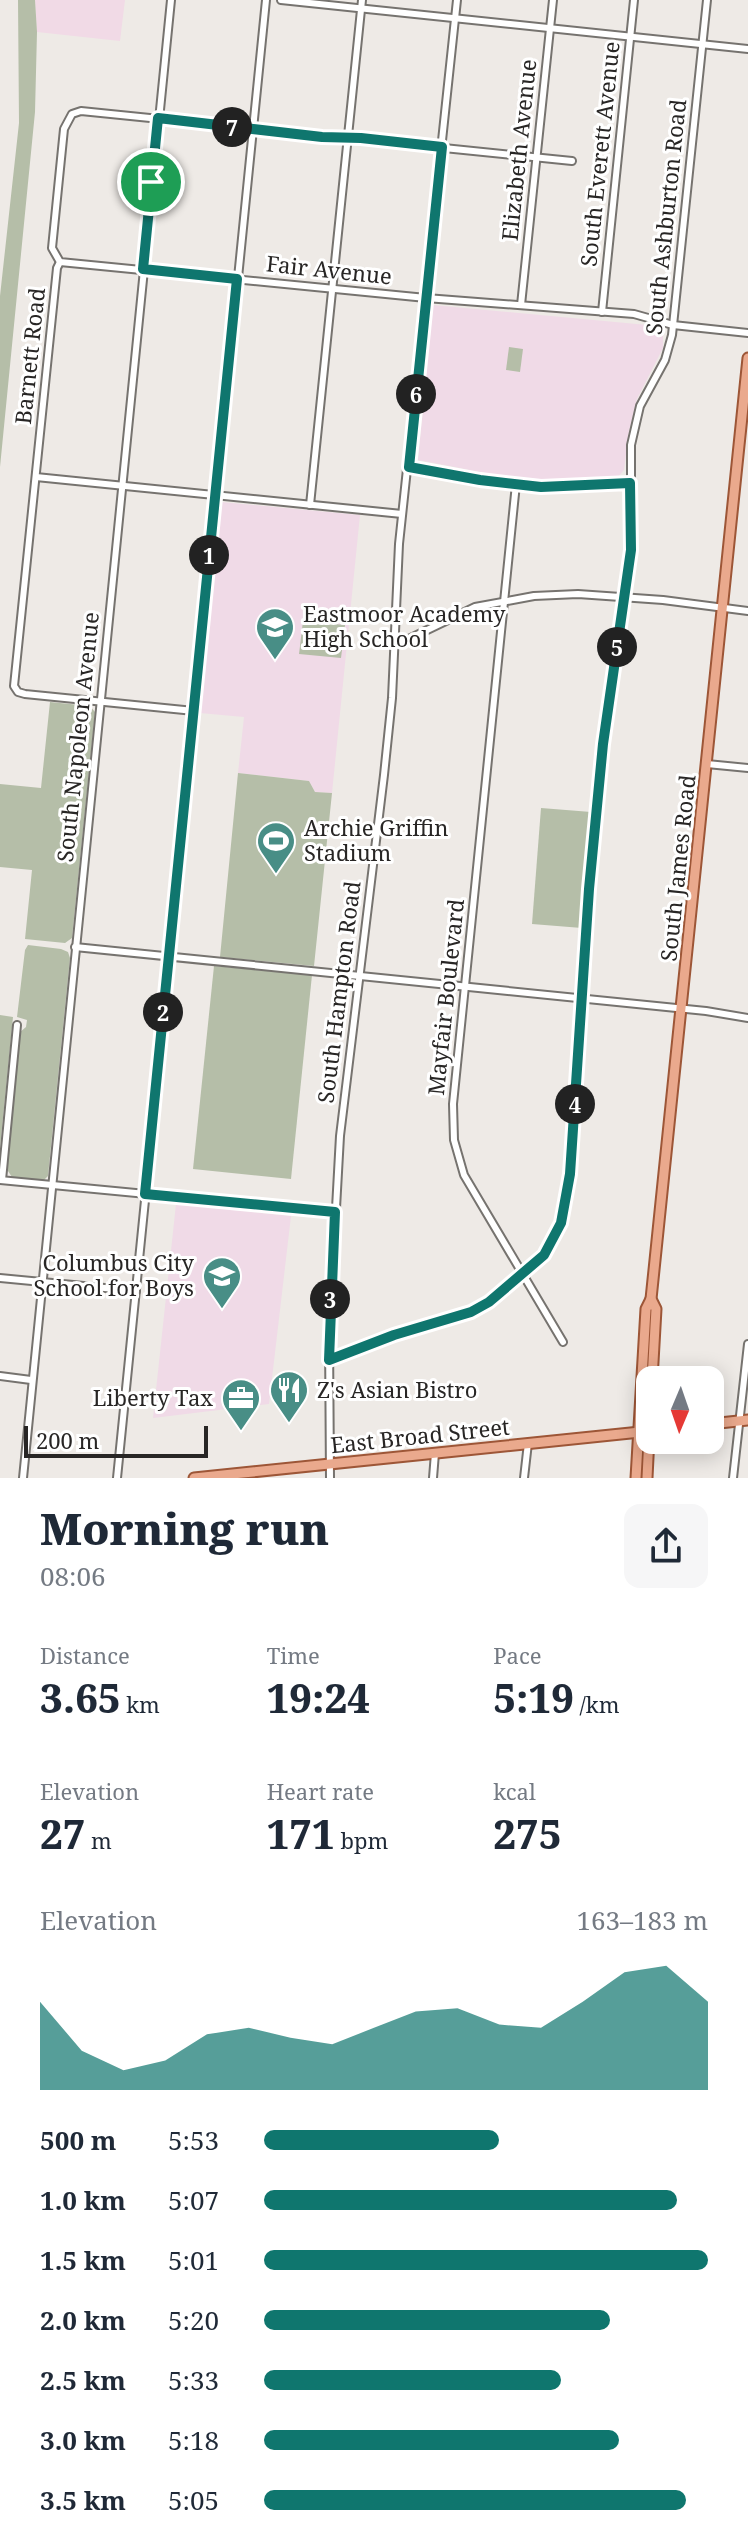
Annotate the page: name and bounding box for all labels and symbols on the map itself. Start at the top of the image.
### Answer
street label: South Everett Avenue [572,40,626,268]
street label: Elizabeth Avenue [494,58,542,242]
street label: South Ashburton Road [638,97,692,336]
pin: 7 [212,107,252,147]
pin [117,148,185,216]
street label: Fair Avenue [265,247,393,291]
street label: Barnett Road [7,286,51,426]
pin: 6 [396,374,436,414]
pin: 1 [189,535,229,575]
place label: Eastmoor Academy High School [303,598,506,653]
school or university icon: Eastmoor Academy High School [254,606,296,661]
street label: South Napoleon Avenue [49,610,105,863]
pin: 5 [597,627,637,667]
street label: South James Road [652,773,702,963]
place label: Archie Griffin Stadium [304,812,449,867]
sports icon: Archie Griffin Stadium [255,820,297,875]
street label: South Hampton Road [309,879,367,1105]
street label: Mayfair Boulevard [420,897,470,1097]
pin: 2 [143,992,183,1032]
pin: 4 [555,1084,595,1124]
place label: Columbus City School for Boys [33,1247,195,1302]
school or university icon: Columbus City School for Boys [201,1255,243,1310]
pin: 3 [310,1279,350,1319]
north arrow [636,1366,724,1454]
restaurant icon: Z's Asian Bistro [268,1369,310,1424]
place label: Z's Asian Bistro [317,1374,477,1404]
office icon: Liberty Tax [220,1377,262,1432]
place label: Liberty Tax [93,1382,213,1412]
street label: East Broad Street [329,1411,511,1459]
scale bar [24,1422,208,1458]

